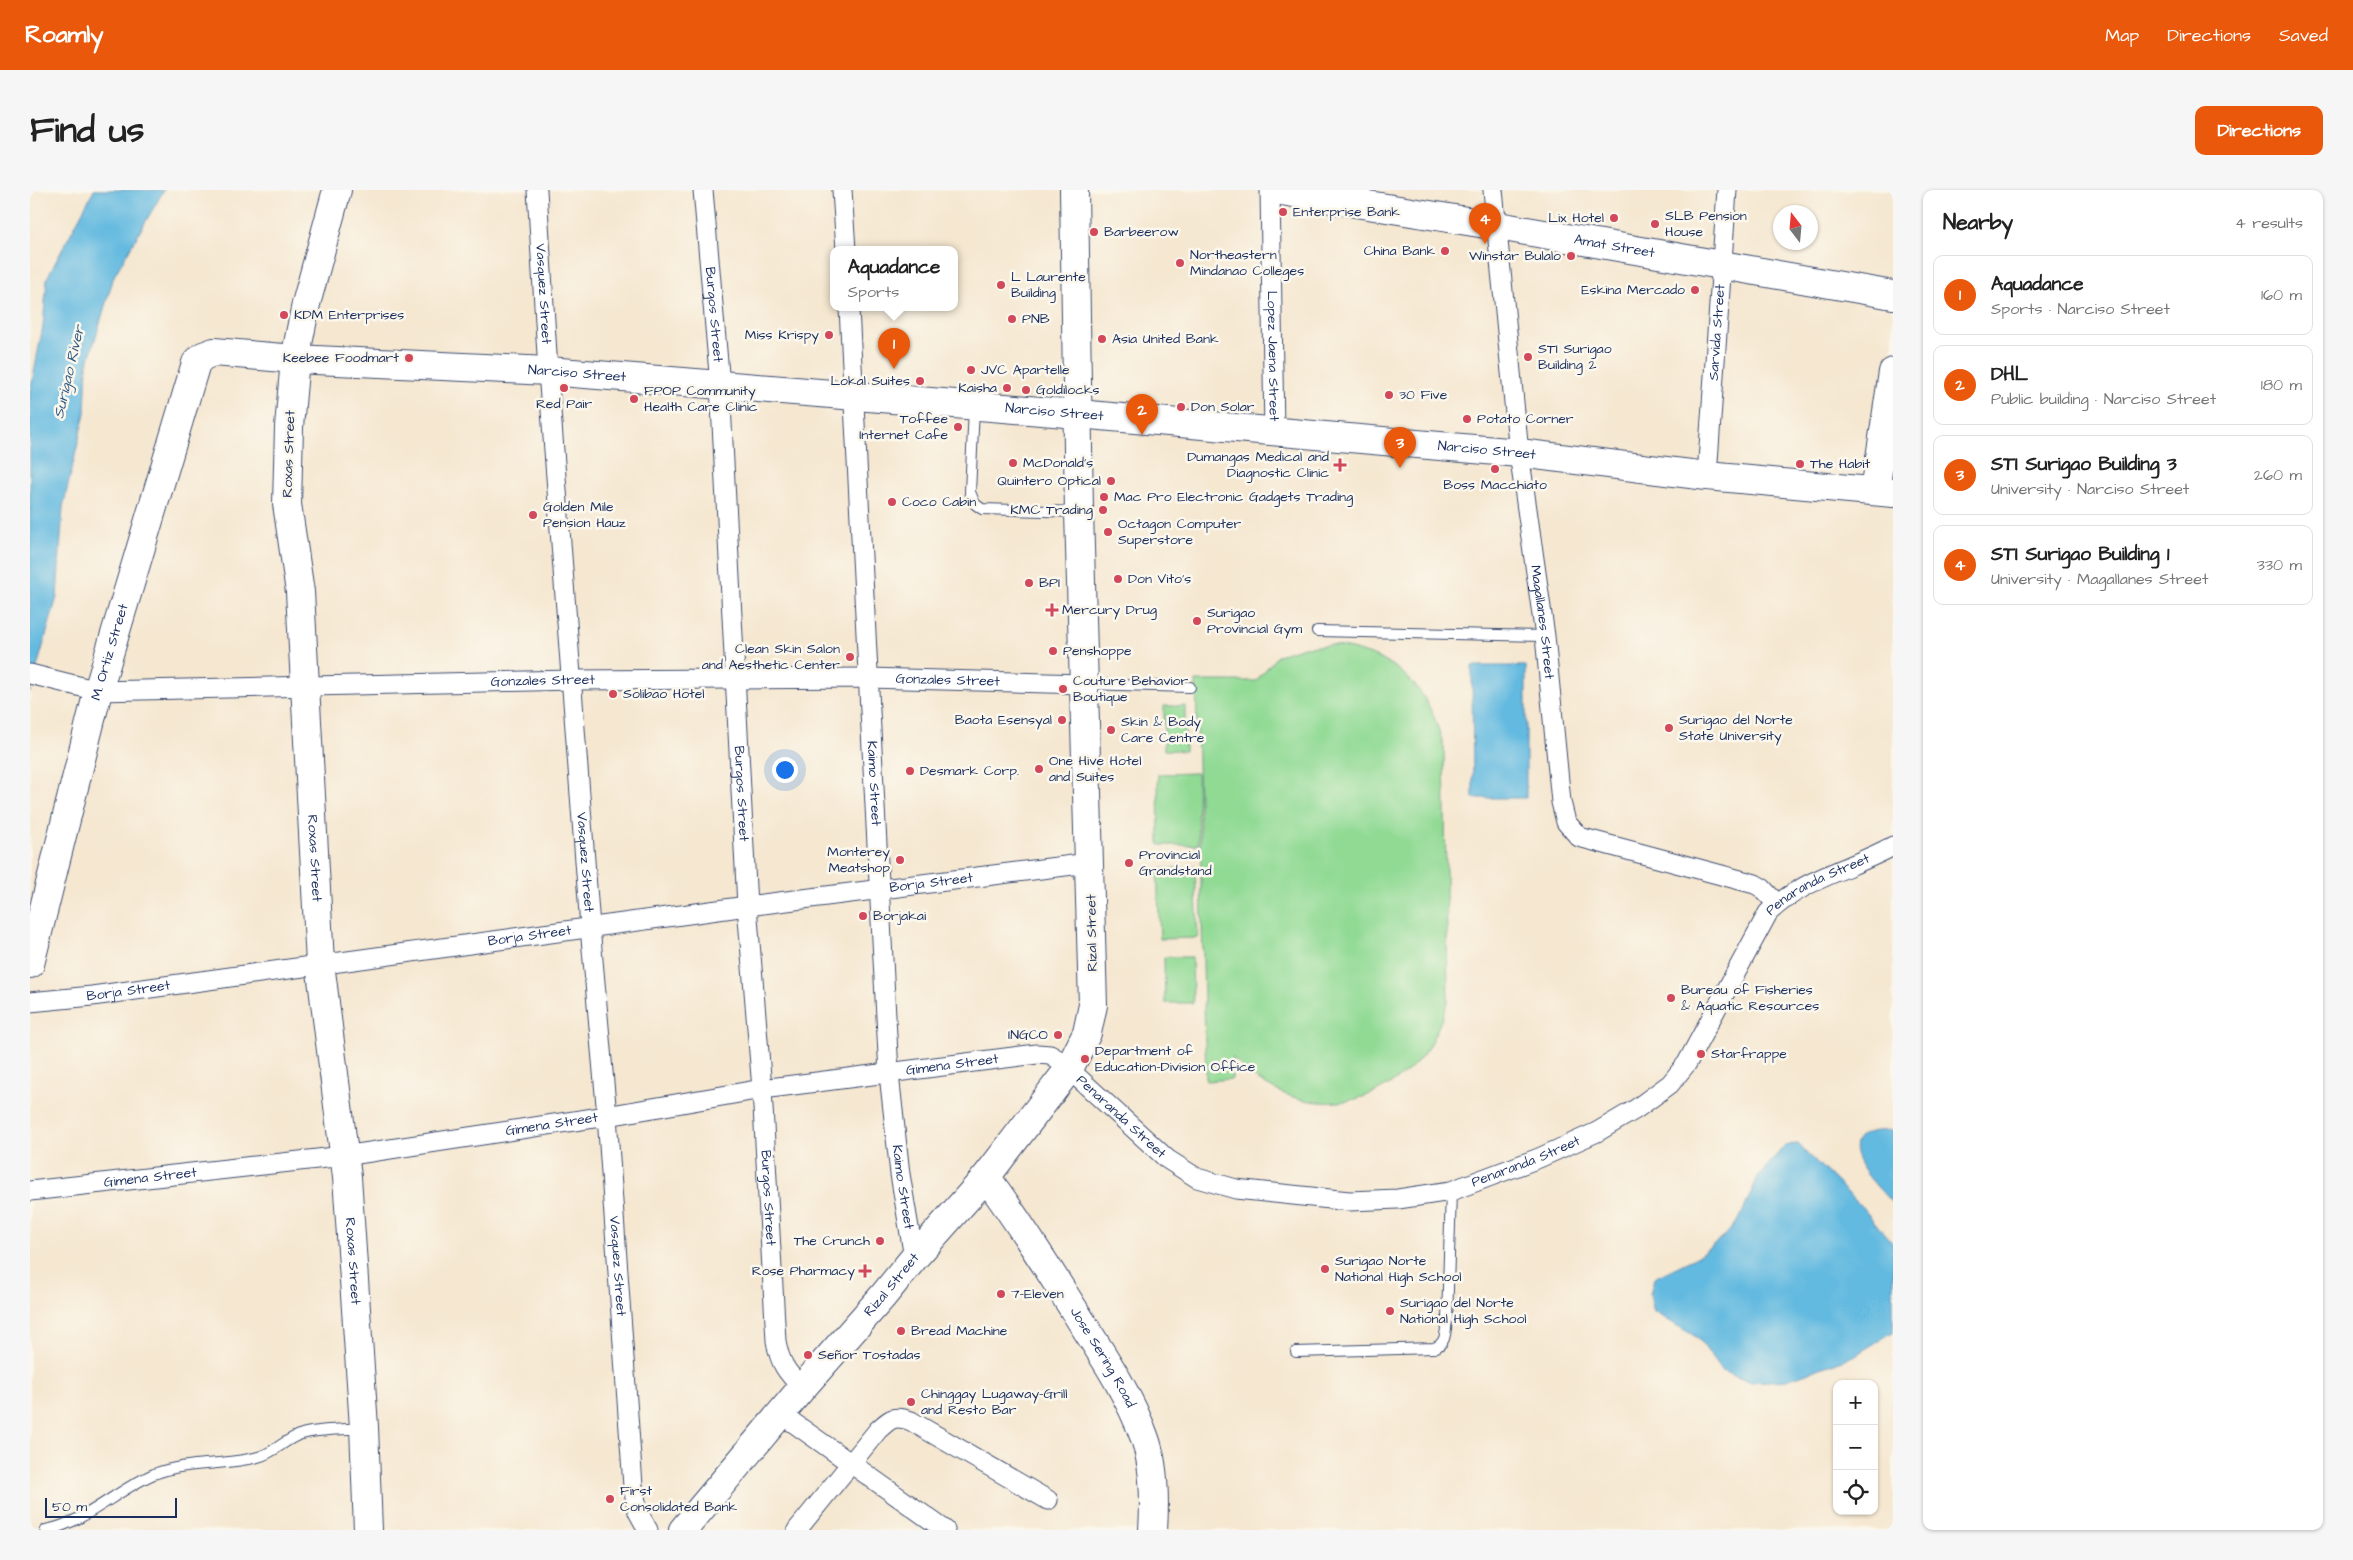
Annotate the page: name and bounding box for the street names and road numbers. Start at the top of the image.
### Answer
street label: Amat Street [1572,229,1657,263]
street label: Vasquez Street [530,243,556,345]
street label: Burgos Street [700,266,728,363]
street label: Sarvida Street [1704,283,1730,381]
street label: Lopez Jaena Street [1262,291,1284,422]
street label: Narciso Street [528,360,627,387]
street label: Narciso Street [1005,398,1105,426]
street label: Roxas Street [277,410,301,498]
street label: Narciso Street [1437,436,1537,465]
street label: Magallanes Street [1525,564,1559,680]
street label: M. Ortiz Street [86,601,134,702]
street label: Gonzales Street [895,669,1000,692]
street label: Gonzales Street [490,670,595,692]
street label: Kaimo Street [862,740,886,827]
street label: Burgos Street [729,745,754,842]
street label: Vasquez Street [571,811,599,914]
street label: Roxas Street [302,814,327,903]
street label: Penaranda Street [1761,849,1873,920]
street label: Borja Street [888,868,974,898]
street label: Rizal Street [1081,894,1103,972]
street label: Borja Street [487,920,573,951]
street label: Borja Street [86,975,172,1006]
street label: Gimena Street [905,1049,1000,1081]
street label: Penaranda Street [1072,1070,1171,1164]
street label: Gimena Street [504,1107,600,1141]
street label: Penaranda Street [1469,1131,1584,1192]
street label: Kaimo Street [887,1144,919,1231]
street label: Burgos Street [755,1149,781,1246]
street label: Gimena Street [103,1162,198,1193]
street label: Vasquez Street [604,1215,631,1317]
street label: Roxas Street [340,1217,366,1306]
street label: Rizal Street [859,1248,924,1321]
street label: Jose Sering Road [1065,1303,1140,1411]

